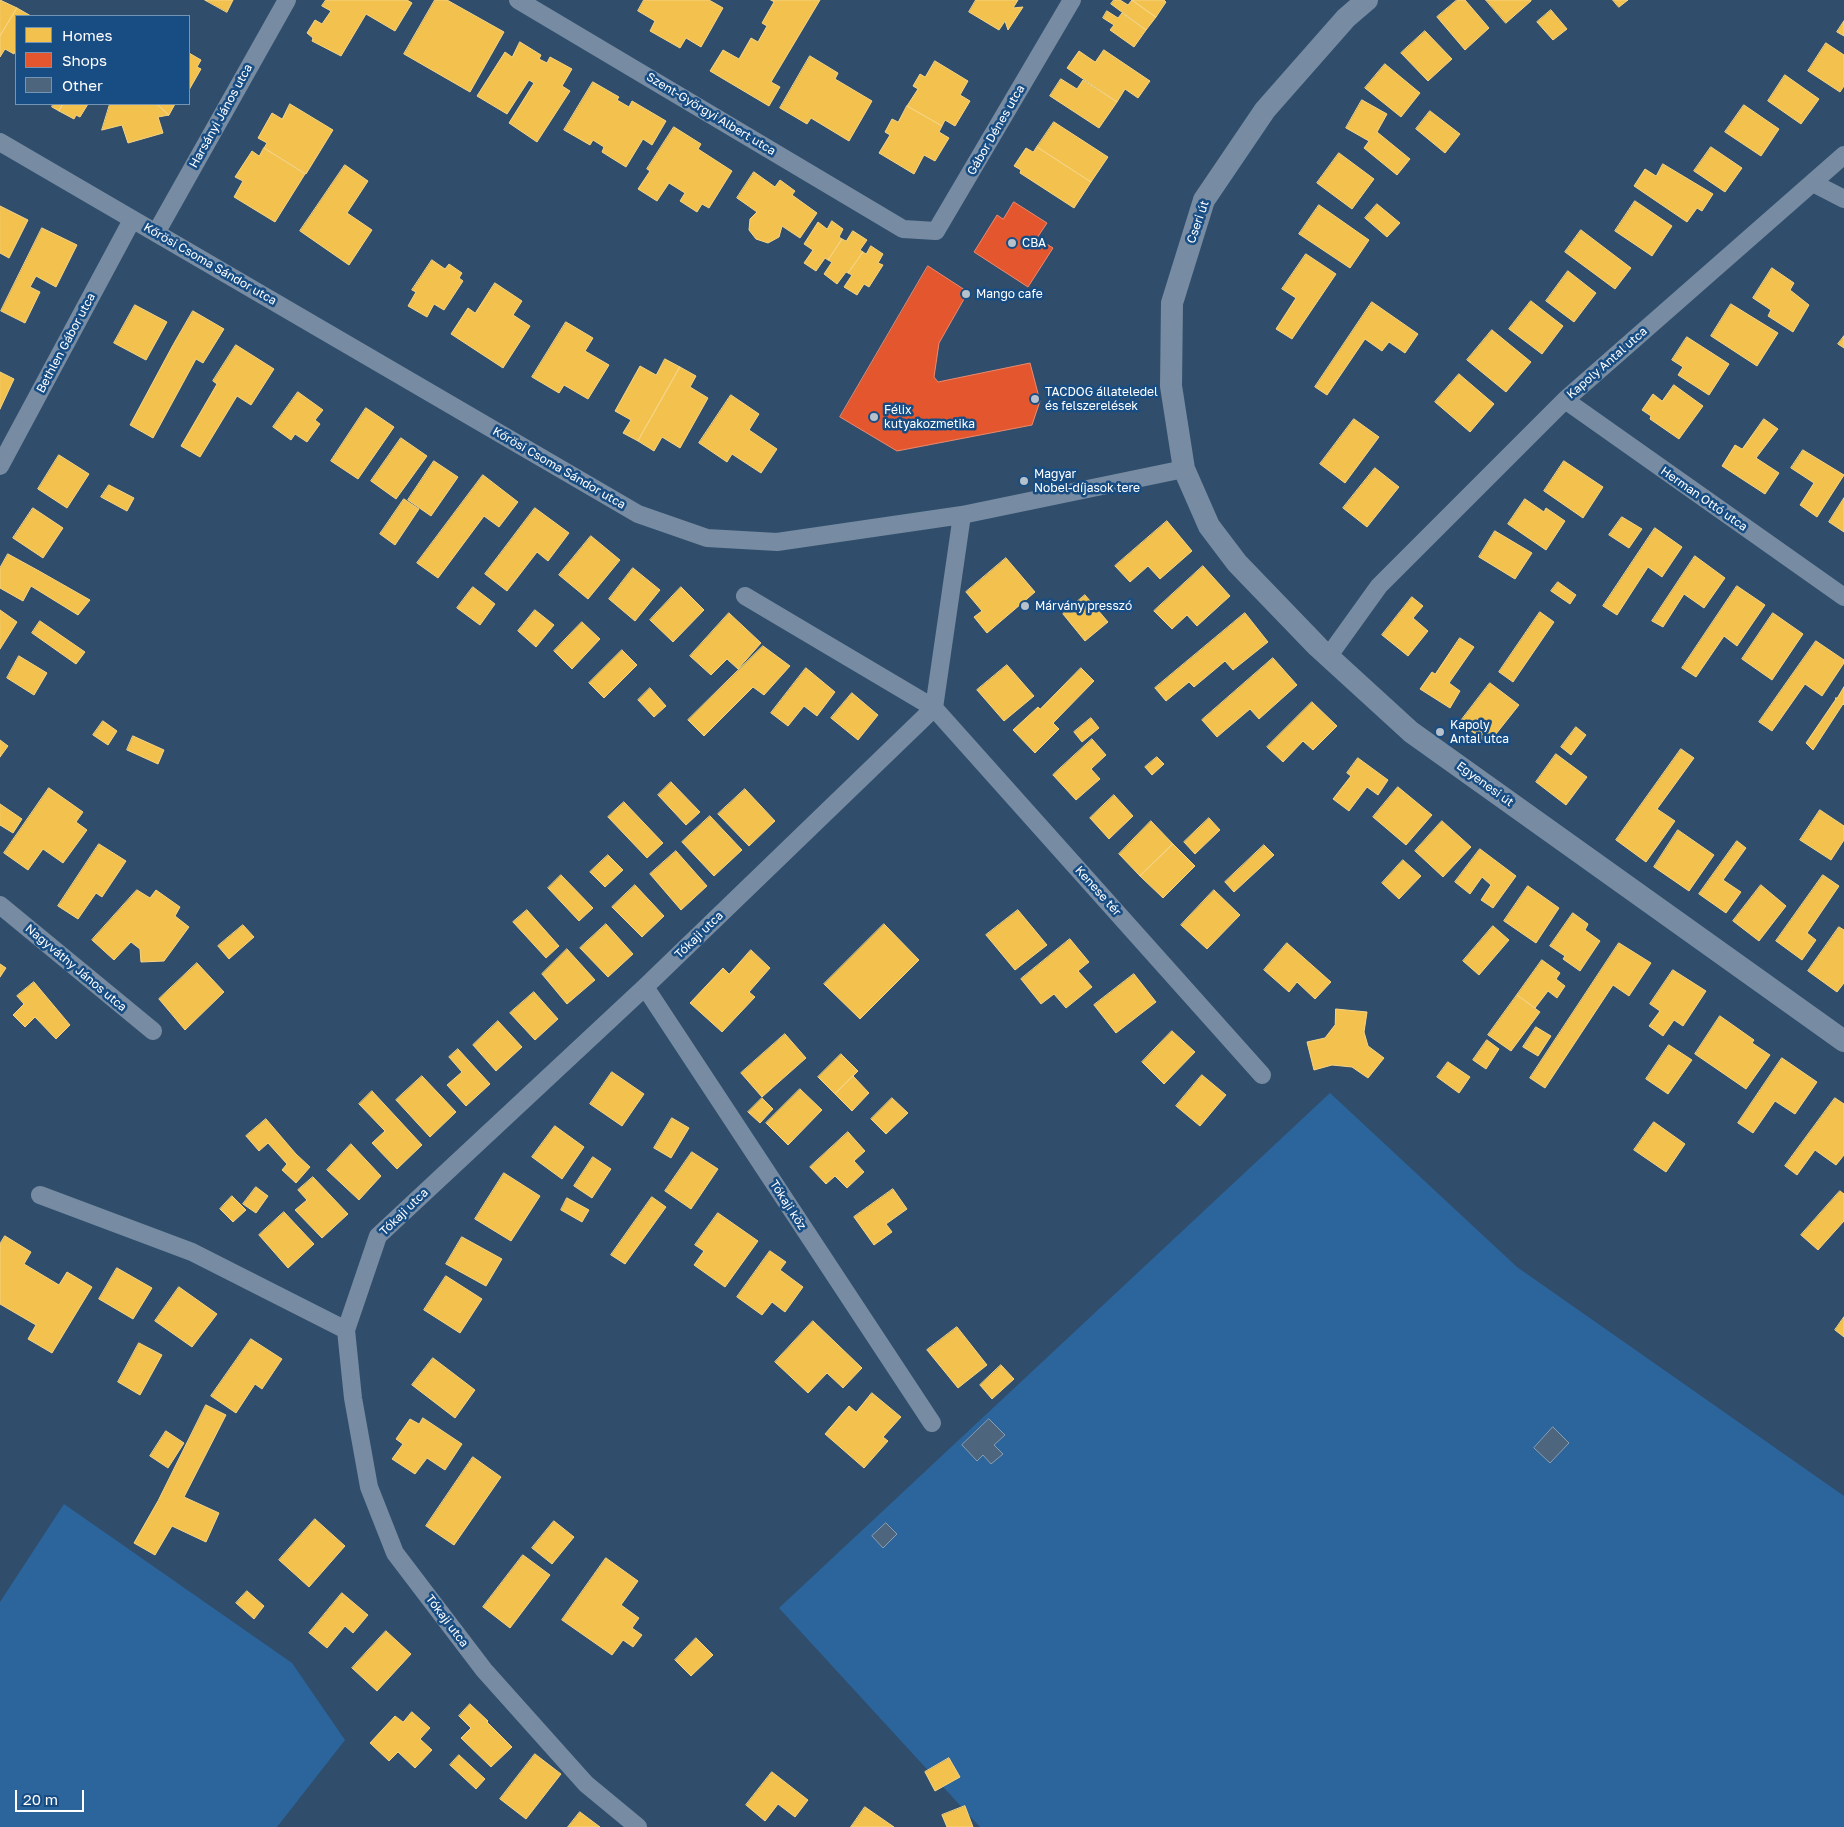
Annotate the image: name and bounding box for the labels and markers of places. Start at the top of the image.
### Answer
place label: CBA [1022,236,1046,250]
marker: CBA [1006,237,1018,249]
place label: Mango cafe [976,287,1043,301]
marker: Mango cafe [960,288,972,300]
place label: TACDOG állateledel és felszerelések [1045,385,1158,413]
marker: TACDOG állateledel és felszerelések [1029,393,1041,405]
place label: Félix kutyakozmetika [884,403,975,431]
marker: Félix kutyakozmetika [868,411,880,423]
place label: Magyar Nobel-díjasok tere [1034,467,1140,495]
marker: Magyar Nobel-díjasok tere [1018,475,1030,487]
place label: Márvány presszó [1035,599,1132,613]
marker: Márvány presszó [1019,600,1031,612]
place label: Kapoly Antal utca [1450,718,1509,746]
marker: Kapoly Antal utca [1434,726,1446,738]

